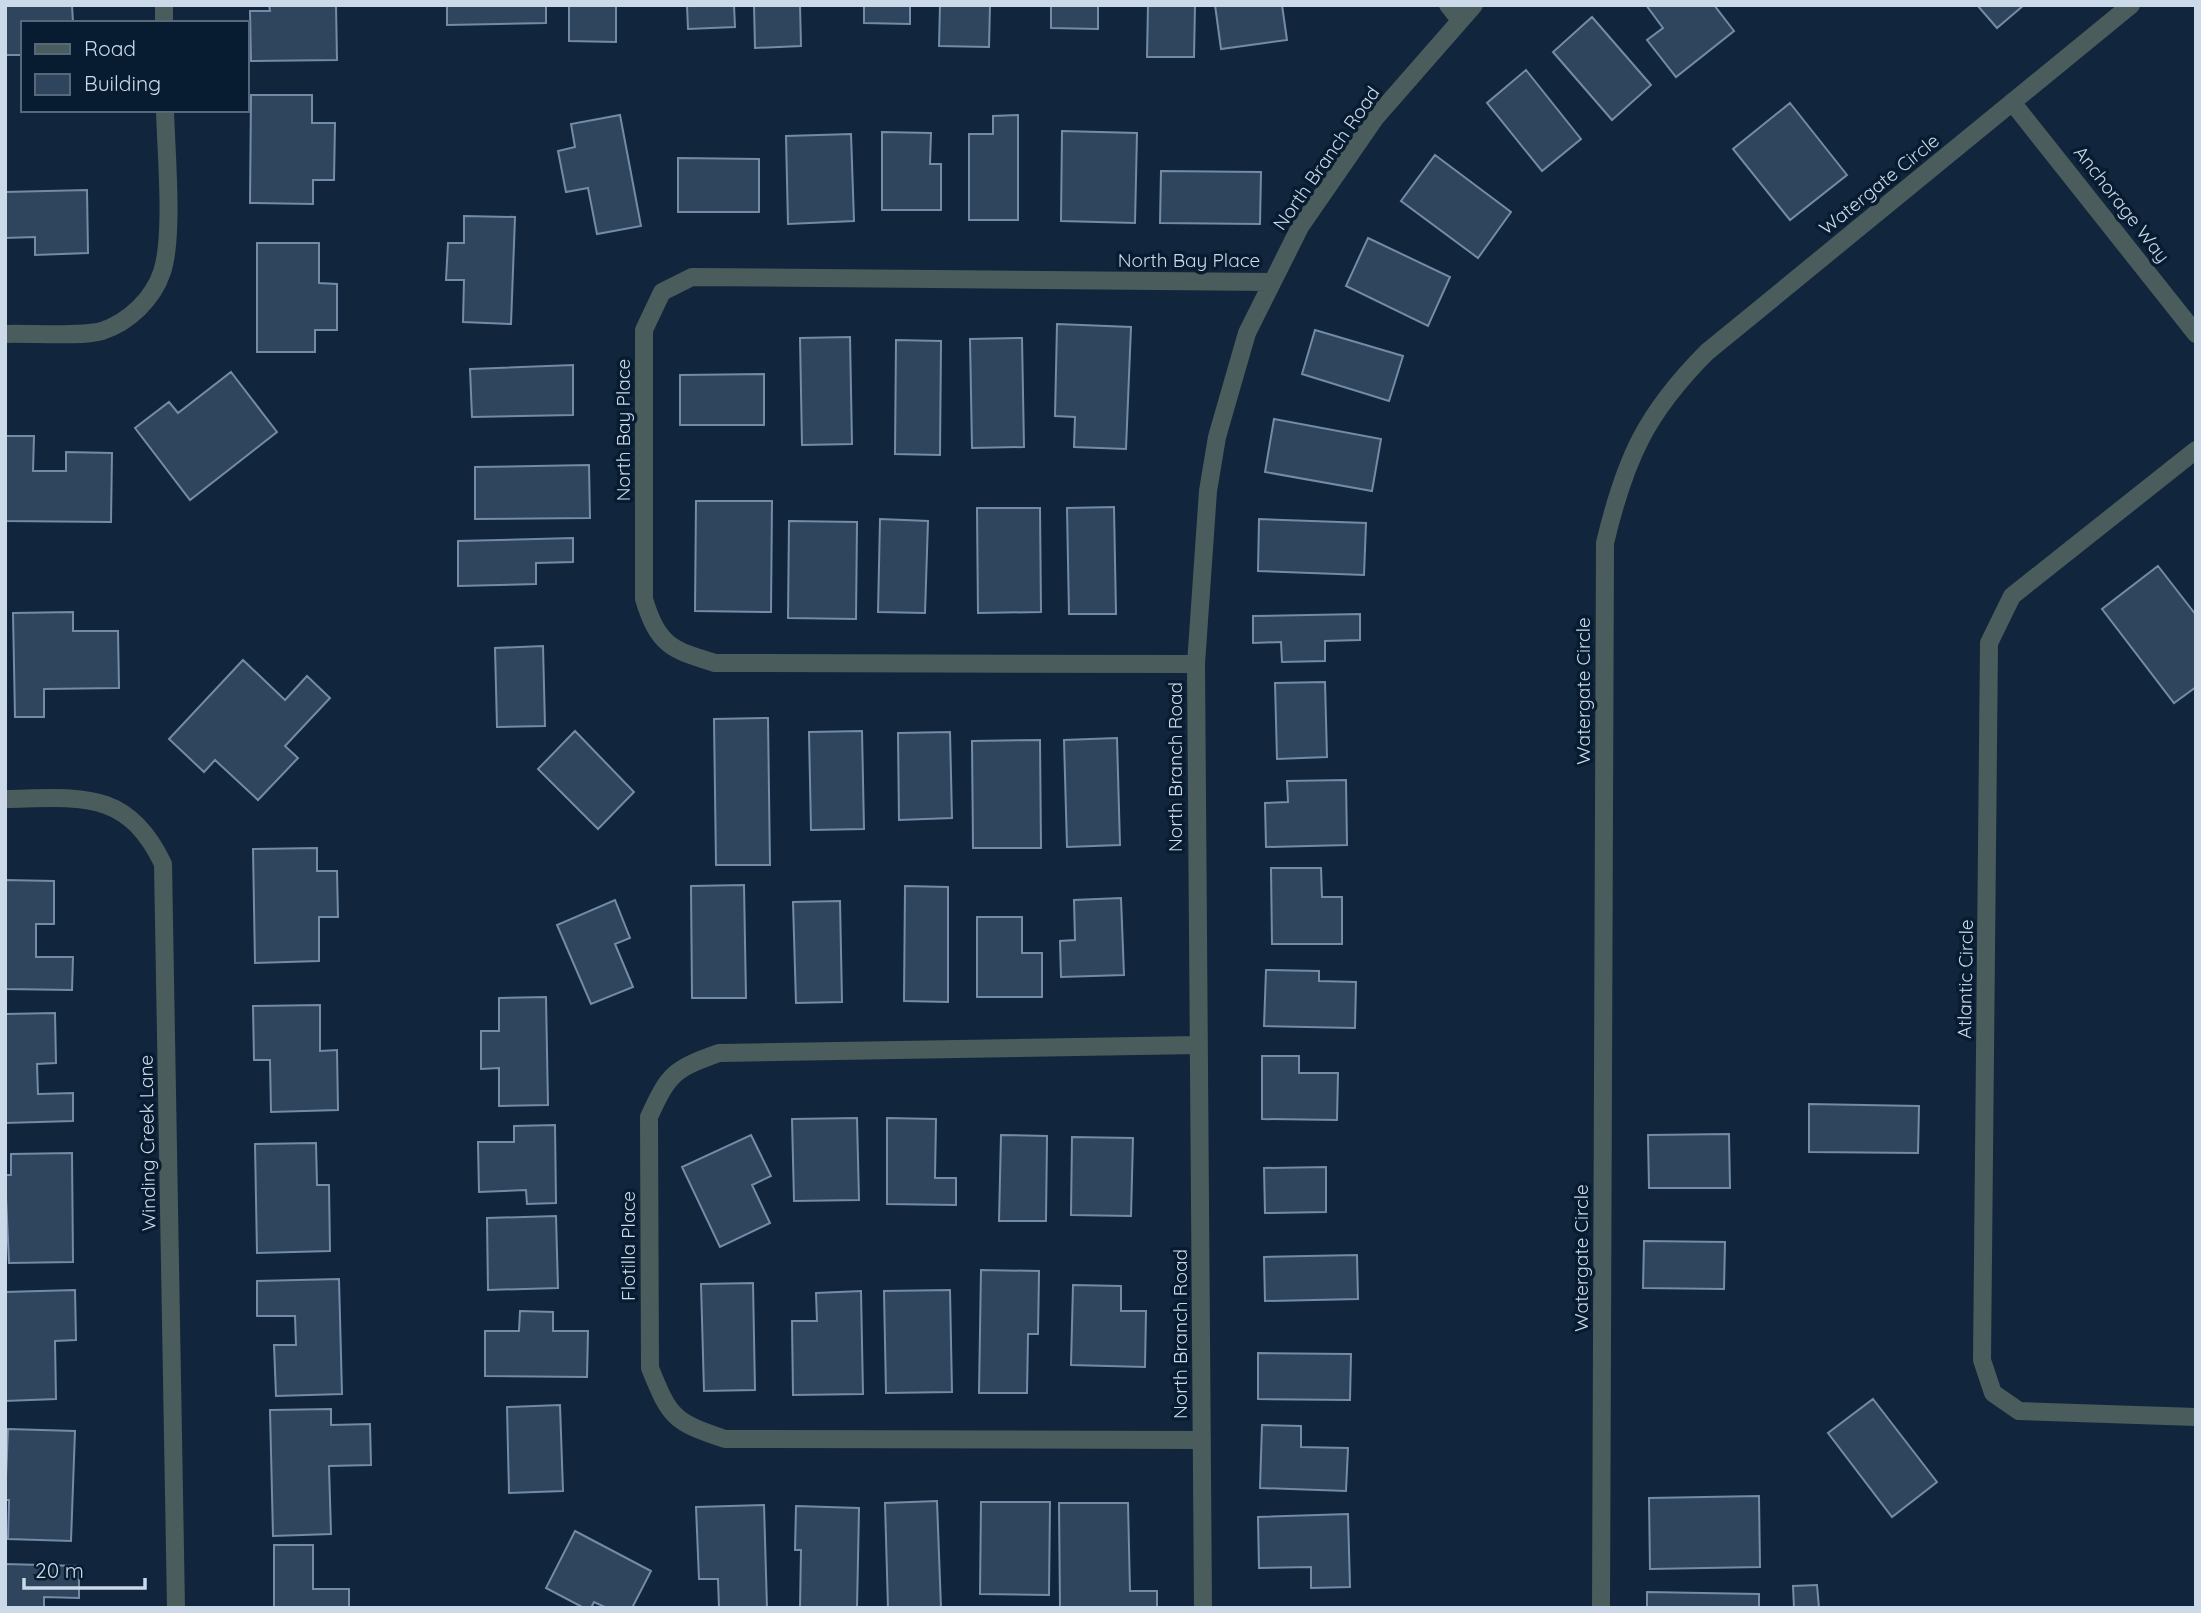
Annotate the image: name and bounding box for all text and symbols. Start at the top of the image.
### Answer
legend [21,21,248,112]
text: Road [84,35,136,61]
text: Building [84,70,161,96]
street label: North Branch Road [1267,82,1385,234]
street label: Watergate Circle [1814,128,1944,240]
street label: Anchorage Way [2069,141,2175,267]
street label: North Bay Place [1118,248,1260,272]
street label: North Bay Place [611,359,635,501]
street label: Watergate Circle [1571,617,1595,765]
street label: North Branch Road [1163,682,1187,852]
street label: Atlantic Circle [1952,919,1978,1039]
street label: Winding Creek Lane [133,1055,161,1231]
street label: Watergate Circle [1569,1184,1593,1332]
street label: Flotilla Place [616,1191,640,1301]
street label: North Branch Road [1168,1249,1192,1419]
scale bar [24,1546,145,1590]
text: 20 m [35,1557,84,1583]

